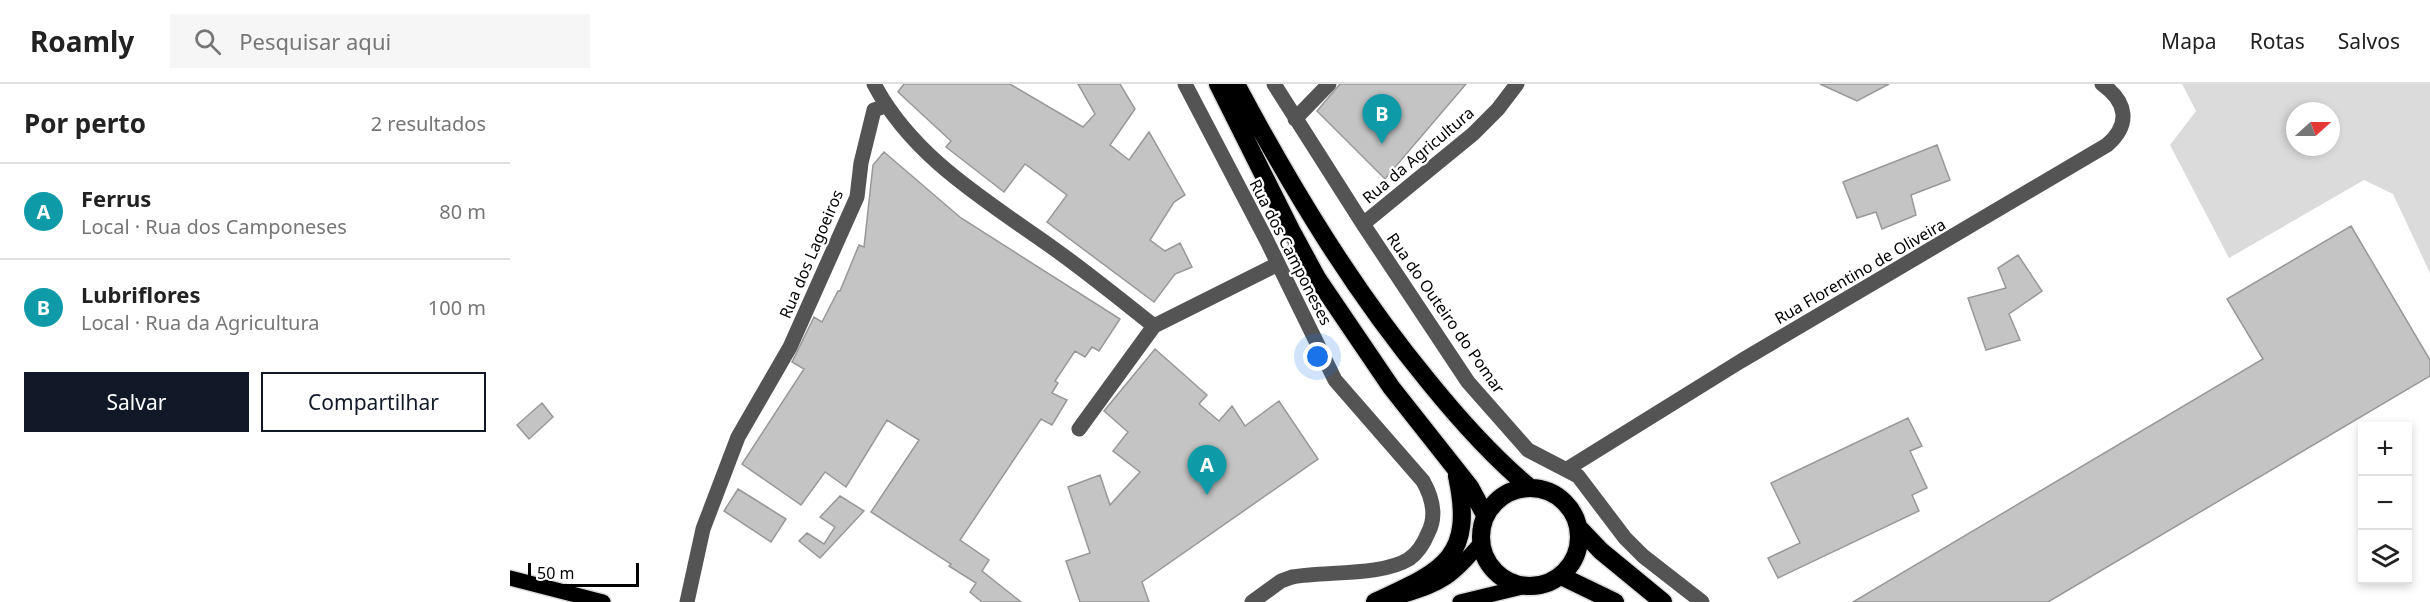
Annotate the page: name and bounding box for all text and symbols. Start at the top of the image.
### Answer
search box [170,14,590,68]
text: Roamly [30,22,134,60]
icon: search [191,25,224,58]
text: Pesquisar aqui [239,26,391,56]
text: Mapa [2161,27,2217,55]
text: Rotas [2250,27,2305,55]
text: Salvos [2338,27,2400,55]
pin: B [1362,94,1402,144]
street label: Rua da Agricultura [1358,102,1478,208]
north arrow [2286,102,2340,156]
text: Por perto [24,105,146,141]
text: 2 resultados [371,110,486,137]
street label: Rua dos Camponeses [1245,175,1337,329]
text: Ferrus [81,183,151,213]
street label: Rua dos Lagoeiros [774,186,848,322]
text: A [37,198,50,225]
text: 80 m [439,198,486,225]
text: Local · Rua dos Camponeses [81,213,347,240]
street label: Rua Florentino de Oliveira [1770,213,1950,329]
street label: Rua do Outeiro do Pomar [1382,228,1510,398]
text: Lubriflores [81,279,200,309]
text: B [37,294,50,321]
text: 100 m [428,294,486,321]
text: Local · Rua da Agricultura [81,309,320,336]
your location [1303,342,1332,371]
button: Salvar [24,372,249,432]
button: Compartilhar [261,372,486,432]
map controls [2358,422,2412,584]
button: + [2358,422,2412,476]
pin: A [1188,446,1226,495]
button: − [2358,476,2412,530]
button: layers [2358,530,2412,584]
scale bar [528,560,639,588]
text: 50 m [537,562,574,584]

